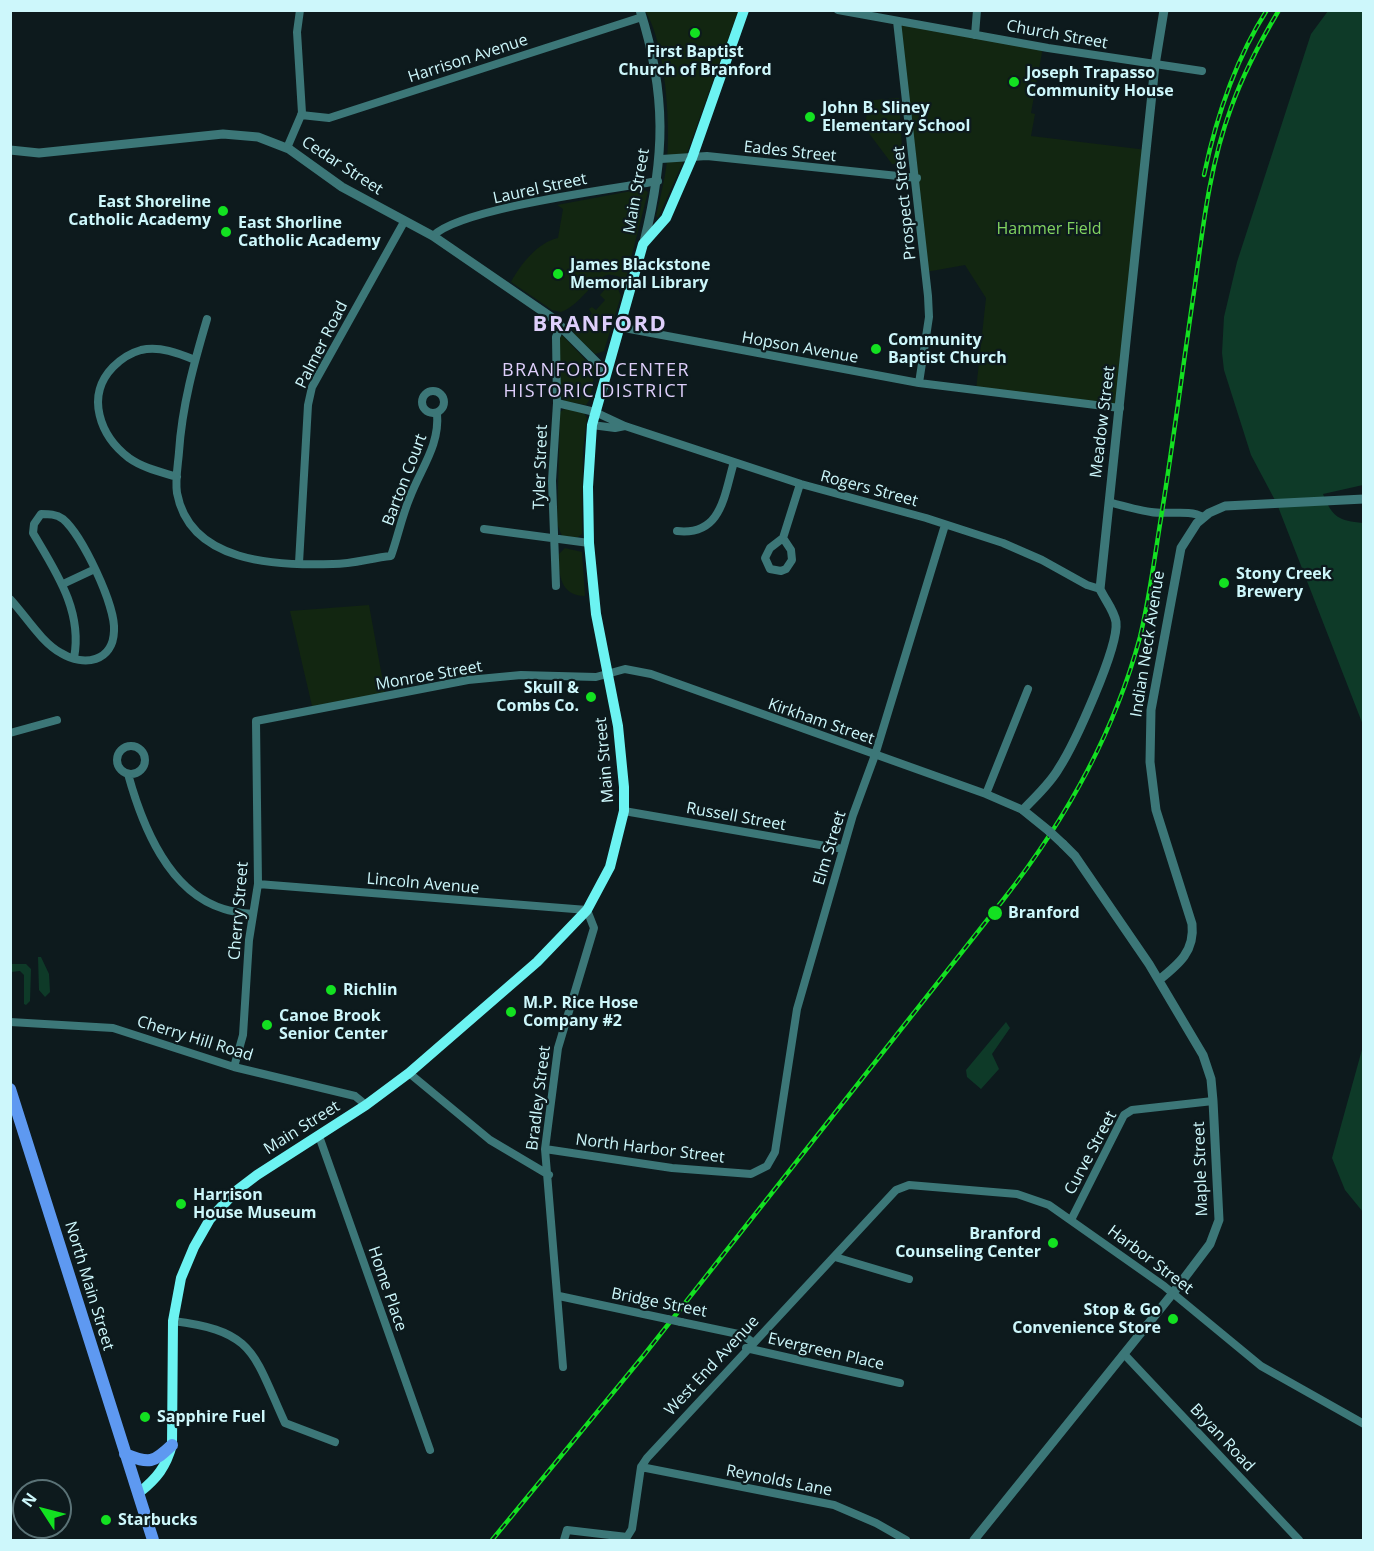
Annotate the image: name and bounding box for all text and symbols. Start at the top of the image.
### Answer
street label: Church Street [1005,17,1109,53]
marker: First Baptist Church of Branford [688,26,702,40]
street label: Harrison Avenue [406,31,530,87]
place label: First Baptist Church of Branford [618,42,772,80]
place label: Joseph Trapasso Community House [1026,63,1174,101]
marker: Joseph Trapasso Community House [1007,75,1021,89]
place label: John B. Sliney Elementary School [822,98,970,136]
marker: John B. Sliney Elementary School [803,110,817,124]
street label: Cedar Street [298,133,386,199]
street label: Eades Street [743,138,837,166]
street label: Prospect Street [889,145,921,261]
street label: Main Street [620,147,654,235]
street label: Laurel Street [491,170,589,208]
place label: East Shoreline Catholic Academy [68,192,211,230]
marker: East Shoreline Catholic Academy [216,204,230,218]
place label: East Shorline Catholic Academy [238,213,381,251]
park label: Hammer Field [996,219,1102,239]
marker: East Shorline Catholic Academy [219,225,233,239]
place label: James Blackstone Memorial Library [570,255,710,293]
marker: James Blackstone Memorial Library [551,267,565,281]
street label: Palmer Road [292,298,352,392]
district label: BRANFORD [533,312,667,338]
street label: Hopson Avenue [740,328,860,368]
place label: Community Baptist Church [888,330,1007,368]
marker: Community Baptist Church [869,342,883,356]
district label: BRANFORD CENTER HISTORIC DISTRICT [502,360,690,403]
street label: Meadow Street [1087,365,1119,479]
street label: Tyler Street [530,424,552,510]
street label: Barton Court [379,431,431,529]
street label: Rogers Street [818,467,920,511]
place label: Stony Creek Brewery [1236,564,1332,602]
street label: Indian Neck Avenue [1127,569,1169,719]
marker: Stony Creek Brewery [1217,576,1231,590]
street label: Monroe Street [374,657,484,695]
place label: Skull & Combs Co. [496,678,579,716]
marker: Skull & Combs Co. [584,690,598,704]
street label: Kirkham Street [765,695,877,749]
street label: Main Street [592,716,618,804]
street label: Russell Street [685,799,787,835]
street label: Elm Street [810,809,850,887]
street label: Cherry Street [225,861,253,961]
street label: Lincoln Avenue [366,870,480,898]
place label: Branford [1008,903,1080,923]
marker: Branford [986,904,1004,922]
place label: Richlin [343,980,397,1000]
marker: Richlin [324,983,338,997]
place label: M.P. Rice Hose Company #2 [523,993,638,1031]
marker: M.P. Rice Hose Company #2 [504,1005,518,1019]
place label: Canoe Brook Senior Center [279,1006,388,1044]
street label: Cherry Hill Road [135,1012,255,1066]
marker: Canoe Brook Senior Center [260,1018,274,1032]
street label: Bradley Street [523,1045,555,1151]
street label: Main Street [260,1097,344,1159]
street label: Curve Street [1061,1108,1121,1198]
street label: Maple Street [1190,1121,1212,1217]
street label: North Harbor Street [574,1130,726,1168]
place label: Harrison House Museum [193,1185,316,1223]
marker: Harrison House Museum [174,1197,188,1211]
street label: North Main Street [60,1219,118,1353]
street label: Harbor Street [1103,1222,1197,1298]
place label: Branford Counseling Center [895,1224,1041,1262]
marker: Branford Counseling Center [1046,1236,1060,1250]
street label: Home Place [364,1244,410,1334]
street label: Bridge Street [609,1284,709,1322]
place label: Stop & Go Convenience Store [1012,1300,1161,1338]
street label: West End Avenue [661,1312,763,1420]
marker: Stop & Go Convenience Store [1166,1312,1180,1326]
street label: Evergreen Place [766,1329,886,1375]
street label: Bryan Road [1186,1400,1258,1476]
place label: Sapphire Fuel [157,1407,266,1427]
marker: Sapphire Fuel [138,1410,152,1424]
street label: Reynolds Lane [724,1461,834,1501]
north arrow [12,1479,72,1539]
text: N [16,1488,42,1511]
place label: Starbucks [118,1510,197,1530]
marker: Starbucks [99,1513,113,1527]

